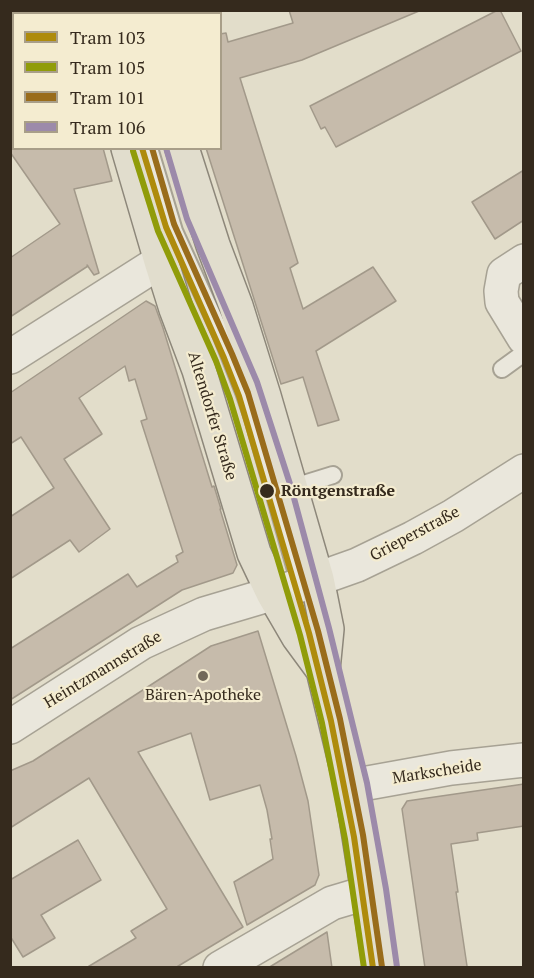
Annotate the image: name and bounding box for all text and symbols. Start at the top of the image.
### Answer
legend [12,12,222,150]
text: Tram 103 [70,25,145,49]
text: Tram 105 [70,55,145,79]
text: Tram 101 [70,85,145,109]
text: Tram 106 [70,115,145,139]
street label: Altendorfer Straße [183,349,241,483]
place label: Röntgenstraße [281,481,395,501]
marker: Röntgenstraße [258,482,276,500]
street label: Grieperstraße [367,502,463,566]
street label: Heintzmannstraße [41,627,165,713]
marker: Bären-Apotheke [196,669,210,683]
place label: Bären-Apotheke [145,685,261,705]
street label: Markscheide [391,755,483,789]

